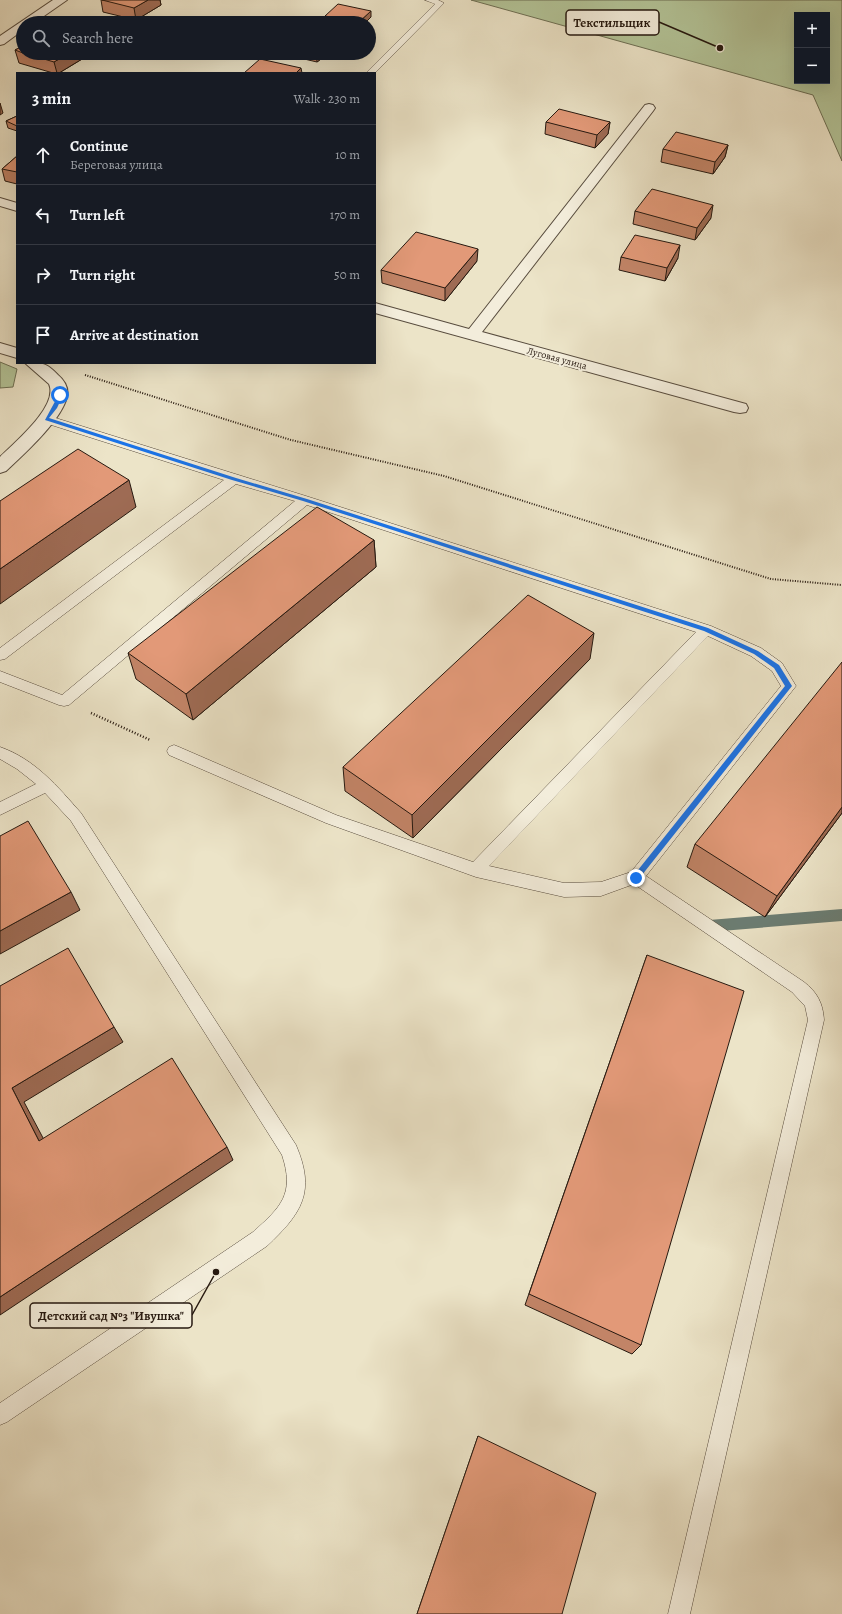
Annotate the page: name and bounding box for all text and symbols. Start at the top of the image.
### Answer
callout: Текстильщик [566,10,659,35]
map controls [794,12,830,84]
button: + [794,12,830,48]
text: Текстильщик [573,14,651,31]
search box [16,16,376,60]
icon: search [30,27,52,49]
text: Search here [62,28,133,48]
button: − [794,48,830,84]
text: 3 min [32,87,71,110]
text: Walk · 230 m [294,90,360,107]
text: Continue [70,136,128,156]
icon: ahead [32,144,54,166]
text: 10 m [335,146,360,163]
text: Береговая улица [70,156,163,173]
icon: left [32,204,54,226]
text: Turn left [70,205,125,225]
text: 170 m [330,206,360,223]
icon: right [32,264,54,286]
text: Turn right [70,265,135,285]
text: 50 m [334,266,360,283]
icon: arrive [32,324,54,346]
text: Arrive at destination [70,325,199,345]
street label: Луговая улица [526,344,589,372]
route start [51,386,69,404]
route end [627,869,645,887]
callout: Детский сад №3 "Ивушка" [30,1303,192,1328]
text: Детский сад №3 "Ивушка" [38,1307,184,1324]

